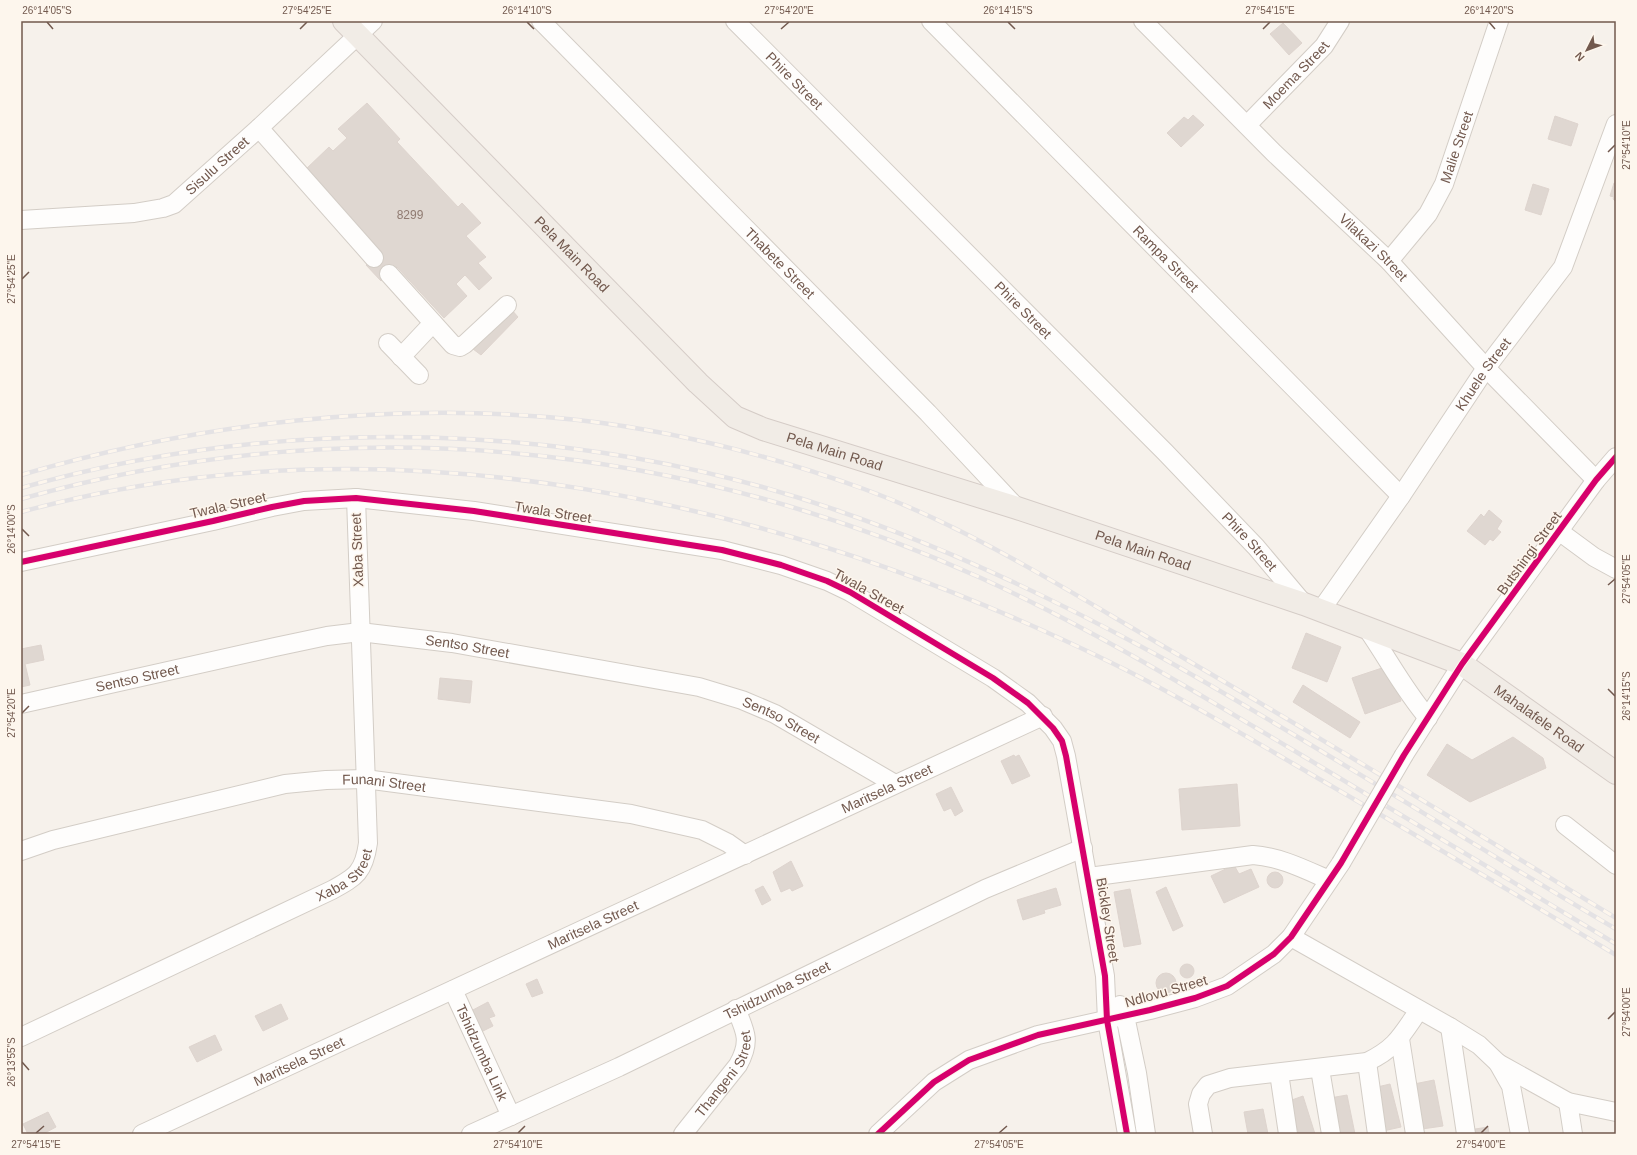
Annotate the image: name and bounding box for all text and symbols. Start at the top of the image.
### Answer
text: 26°14'05"S [22,5,72,16]
text: 27°54'25"E [282,5,332,16]
text: 26°14'10"S [502,5,552,16]
text: 27°54'20"E [764,5,814,16]
text: 26°14'15"S [983,5,1033,16]
text: 27°54'15"E [1245,5,1295,16]
text: 26°14'20"S [1464,5,1514,16]
north arrow [1567,30,1607,70]
street label: Moema Street [1259,38,1333,112]
street label: Phire Street [763,49,826,112]
text: N [1572,50,1587,64]
street label: Malie Street [1437,109,1476,185]
text: 27°54'10"E [1621,120,1632,170]
street label: Sisulu Street [182,133,252,198]
house number: 8299 [397,208,424,222]
street label: Vilakazi Street [1336,210,1411,284]
street label: Pela Main Road [531,213,613,295]
street label: Rampa Street [1130,222,1202,295]
street label: Thabete Street [742,224,818,302]
text: 27°54'25"E [6,254,17,304]
street label: Phire Street [991,278,1055,342]
street label: Khuele Street [1452,335,1514,414]
street label: Pela Main Road [785,429,885,474]
street label: Twala Street [188,488,268,522]
street label: Twala Street [513,498,593,526]
text: 26°14'00"S [6,504,17,554]
street label: Butshingi Street [1493,508,1565,598]
street label: Phire Street [1219,509,1281,574]
street label: Xaba Street [348,513,366,587]
street label: Pela Main Road [1093,527,1193,574]
text: 27°54'05"E [1621,554,1632,604]
street label: Twala Street [831,565,907,617]
street label: Sentso Street [424,632,511,661]
street label: Sentso Street [94,661,180,695]
text: 26°14'15"S [1621,671,1632,721]
street label: Mahalafele Road [1491,681,1587,756]
text: 27°54'20"E [6,688,17,738]
street label: Sentso Street [740,693,823,746]
street label: Maritsela Street [839,761,935,816]
street label: Funani Street [342,771,427,795]
street label: Xaba Street [313,847,375,904]
street label: Bickley Street [1093,876,1123,964]
street label: Maritsela Street [545,897,641,953]
street label: Tshidzumba Street [721,958,833,1023]
street label: Ndlovu Street [1123,972,1209,1010]
text: 27°54'00"E [1621,987,1632,1037]
street label: Tshidzumba Link [453,1002,511,1104]
street label: Thangeni Street [692,1029,754,1120]
street label: Maritsela Street [251,1033,347,1089]
text: 26°13'55"S [6,1037,17,1087]
text: 27°54'15"E [11,1139,61,1150]
text: 27°54'10"E [493,1139,543,1150]
text: 27°54'05"E [974,1139,1024,1150]
text: 27°54'00"E [1456,1139,1506,1150]

